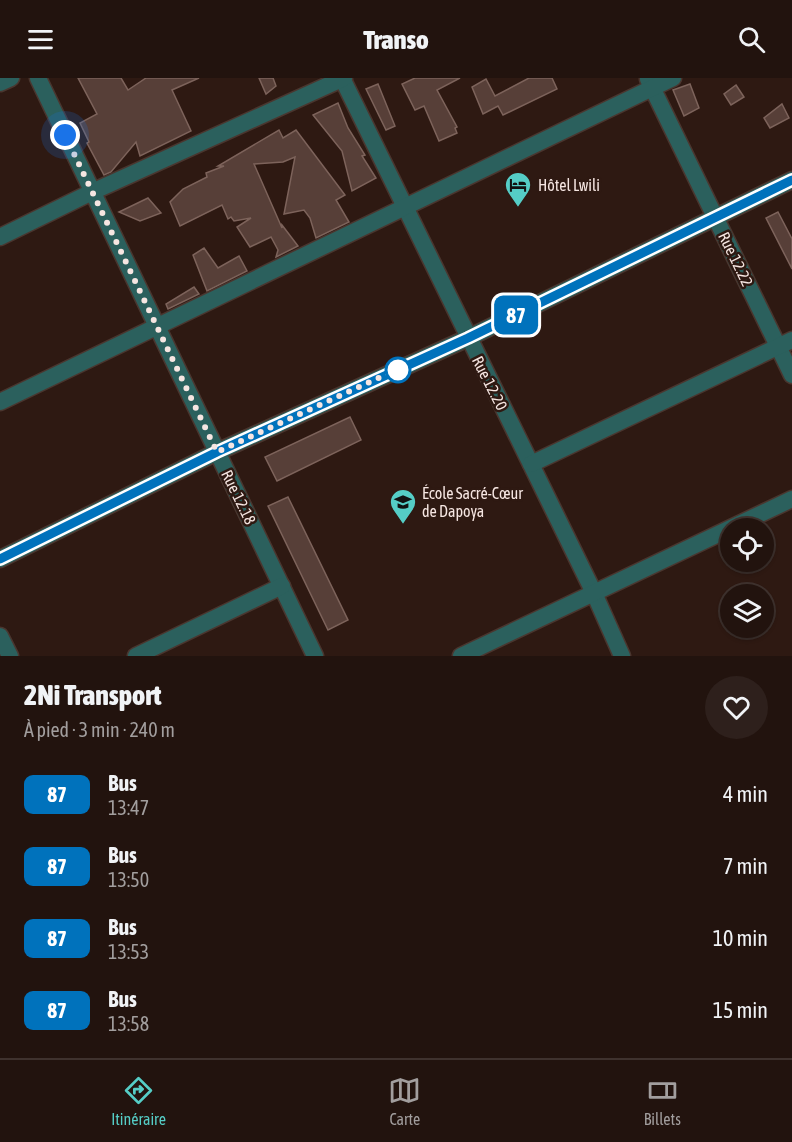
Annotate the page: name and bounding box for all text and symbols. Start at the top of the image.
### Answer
icon: menu [24,23,57,56]
icon: search [735,23,768,56]
text: Transo [363,24,429,55]
your location [50,120,80,150]
hotel icon: Hôtel Lwili [503,170,533,208]
place label: Hôtel Lwili [538,176,600,194]
street label: Rue 12.22 [715,229,757,289]
line badge: 87 [489,296,543,334]
text: 87 [506,303,526,327]
street label: Rue 12.20 [469,353,511,413]
unlabelled marker [385,357,411,383]
street label: Rue 12.18 [218,467,260,527]
place label: École Sacré-Cœur de Dapoya [422,484,523,521]
school or university icon: École Sacré-Cœur de Dapoya [388,487,418,525]
map controls [720,518,774,638]
button: locate [720,518,774,572]
button: layers [720,584,774,638]
button: heart [705,676,768,739]
text: 2Ni Transport [24,679,161,711]
text: À pied · 3 min · 240 m [24,718,175,741]
text: Bus [108,770,137,796]
text: 4 min [723,781,768,807]
text: 87 [47,782,67,806]
text: 13:47 [108,796,149,819]
text: Bus [108,842,137,868]
text: 7 min [723,853,768,879]
text: 87 [47,854,67,878]
text: 13:50 [108,868,149,891]
text: Bus [108,914,137,940]
text: 10 min [713,925,768,951]
text: 87 [47,926,67,950]
text: 13:53 [108,940,149,963]
text: Bus [108,986,137,1012]
text: 15 min [713,997,768,1023]
text: 87 [47,998,67,1022]
text: 13:58 [108,1012,149,1035]
tab: Itinéraire [111,1074,166,1128]
tab: Carte [388,1074,421,1128]
tab: Billets [644,1074,681,1128]

